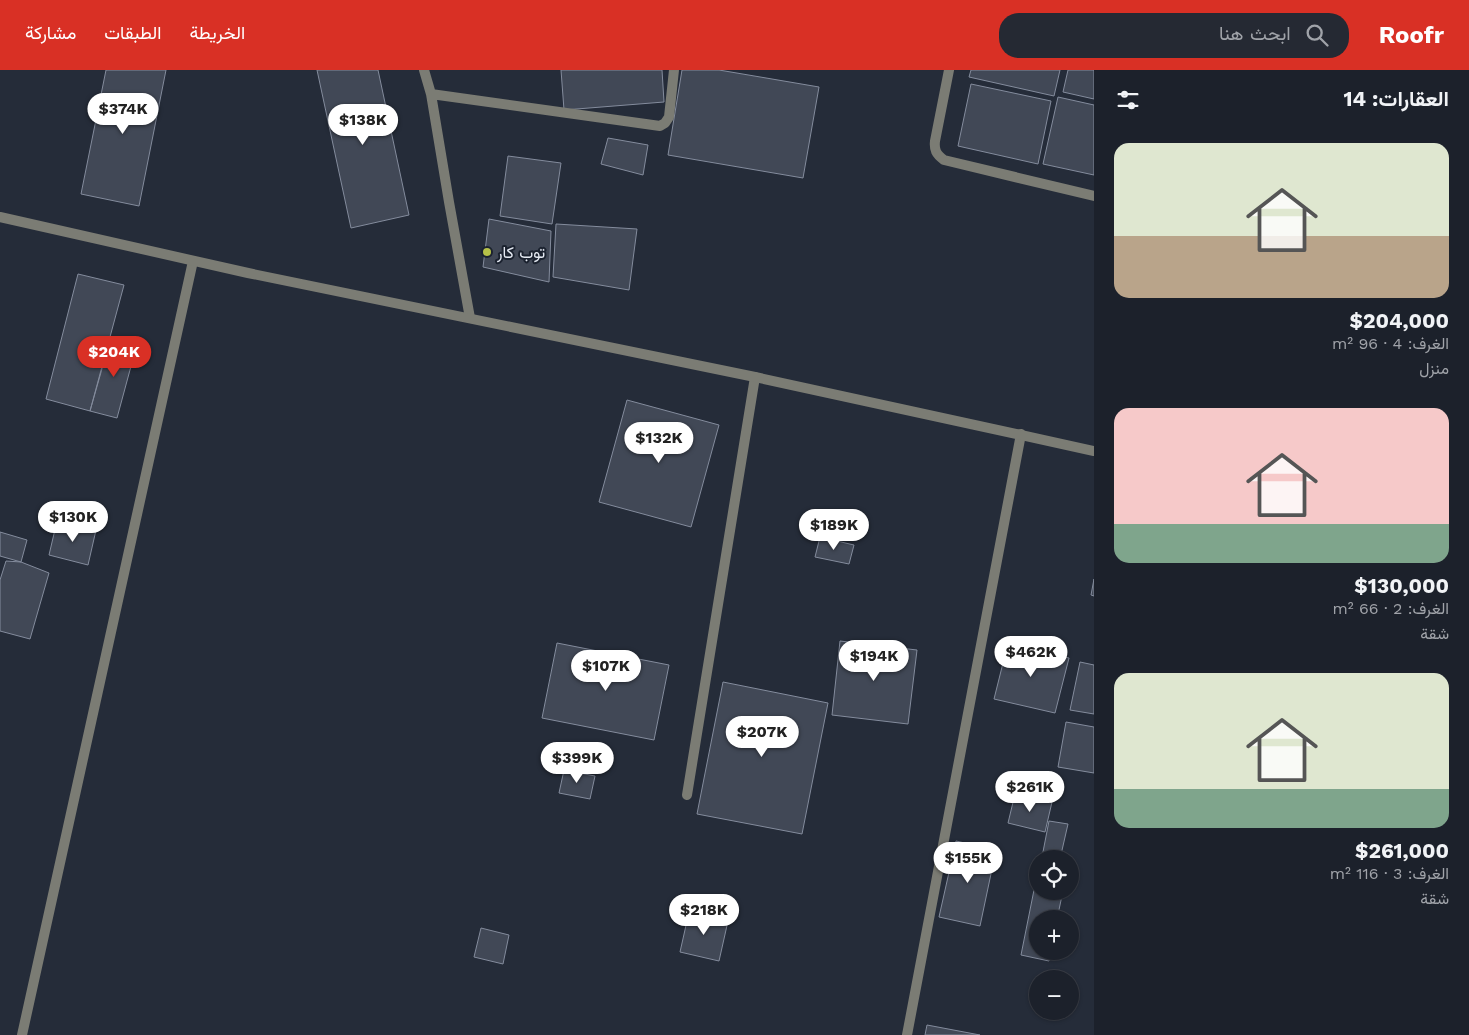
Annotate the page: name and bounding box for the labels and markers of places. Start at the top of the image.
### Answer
pin: $374K [88,92,158,135]
pin: $138K [328,104,398,146]
place label: توب كار [496,243,545,263]
marker: توب كار [481,246,493,258]
pin: $204K [79,336,149,378]
pin: $132K [624,422,694,464]
pin: $130K [38,500,108,543]
pin: $189K [799,508,869,551]
pin: $462K [996,636,1066,678]
pin: $194K [839,640,909,682]
pin: $107K [571,650,641,692]
pin: $207K [727,716,797,758]
pin: $399K [542,742,612,784]
pin: $261K [995,770,1065,813]
pin: $155K [933,842,1003,884]
pin: $218K [669,894,739,936]

